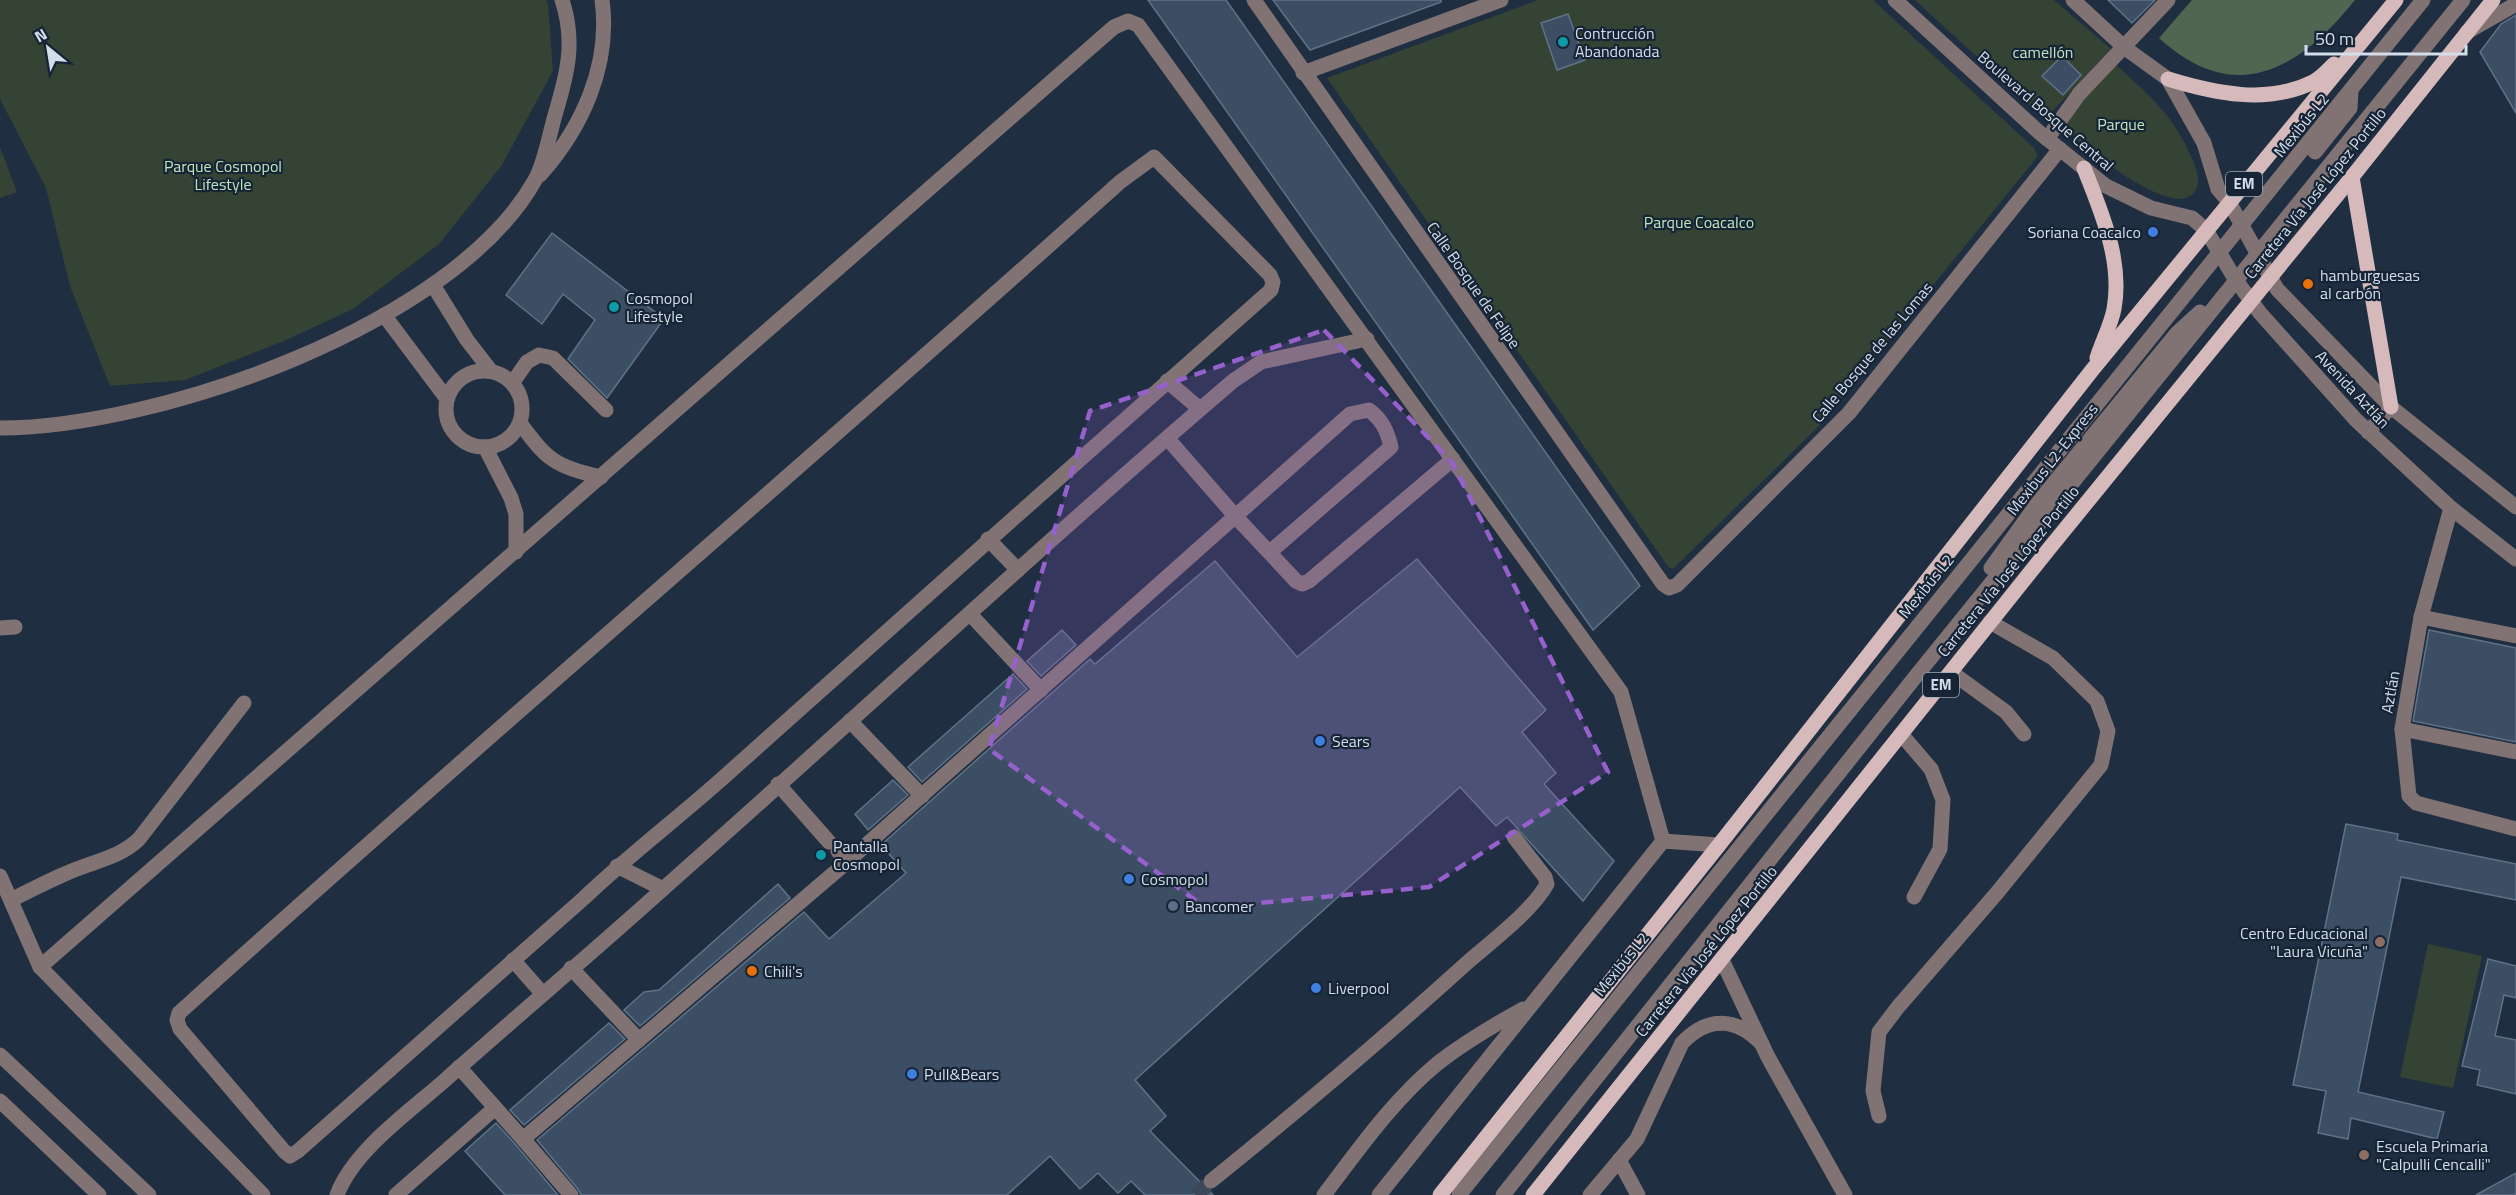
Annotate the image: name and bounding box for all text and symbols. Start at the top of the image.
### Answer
north arrow [18,18,78,78]
scale bar [2306,18,2466,56]
place label: Contrucción Abandonada [1575,21,1660,63]
text: N [30,22,51,48]
text: 50 m [2315,25,2354,52]
marker: Contrucción Abandonada [1556,35,1570,49]
park label: camellón [2013,40,2073,64]
street label: Boulevard Bosque Central [1973,45,2119,177]
street label: Mexibús L2 [2268,88,2334,162]
street label: Carretera Vía José López Portillo [2238,102,2392,284]
park label: Parque [2097,112,2145,136]
park label: Parque Cosmopol Lifestyle [164,154,282,196]
road number: EM [2226,172,2262,196]
park label: Parque Coacalco [1644,210,1754,234]
street label: Calle Bosque de Felipe [1421,217,1527,353]
place label: Soriana Coacalco [2028,220,2141,244]
marker: Soriana Coacalco [2146,225,2160,239]
place label: hamburguesas al carbón [2320,263,2420,305]
street label: Calle Bosque de las Lomas [1806,276,1938,428]
marker: hamburguesas al carbón [2301,277,2315,291]
place label: Cosmopol Lifestyle [626,286,693,328]
marker: Cosmopol Lifestyle [607,300,621,314]
street label: Avenida Aztlán [2310,344,2396,434]
street label: Mexibus L2-Express [2001,398,2103,520]
street label: Carretera Vía José López Portillo [1931,480,2085,662]
street label: Mexibús L2 [1893,549,1959,623]
street label: Aztlán [2374,669,2406,715]
road number: EM [1923,673,1959,697]
place label: Sears [1332,729,1370,753]
marker: Sears [1313,734,1327,748]
place label: Pantalla Cosmopol [833,834,900,876]
marker: Pantalla Cosmopol [814,848,828,862]
street label: Carretera Vía José López Portillo [1629,860,1783,1042]
place label: Cosmopol [1141,867,1208,891]
marker: Cosmopol [1122,872,1136,886]
place label: Bancomer [1185,894,1254,918]
marker: Bancomer [1166,899,1180,913]
place label: Centro Educacional "Laura Vicuña" [2240,921,2368,963]
street label: Mexibús L2 [1588,927,1654,1001]
marker: Centro Educacional "Laura Vicuña" [2373,935,2387,949]
place label: Chili's [764,959,803,983]
marker: Chili's [745,964,759,978]
place label: Liverpool [1328,976,1389,1000]
marker: Liverpool [1309,981,1323,995]
place label: Pull&Bears [924,1062,999,1086]
marker: Pull&Bears [905,1067,919,1081]
place label: Escuela Primaria "Calpulli Cencalli" [2376,1134,2491,1176]
marker: Escuela Primaria "Calpulli Cencalli" [2357,1148,2371,1162]

